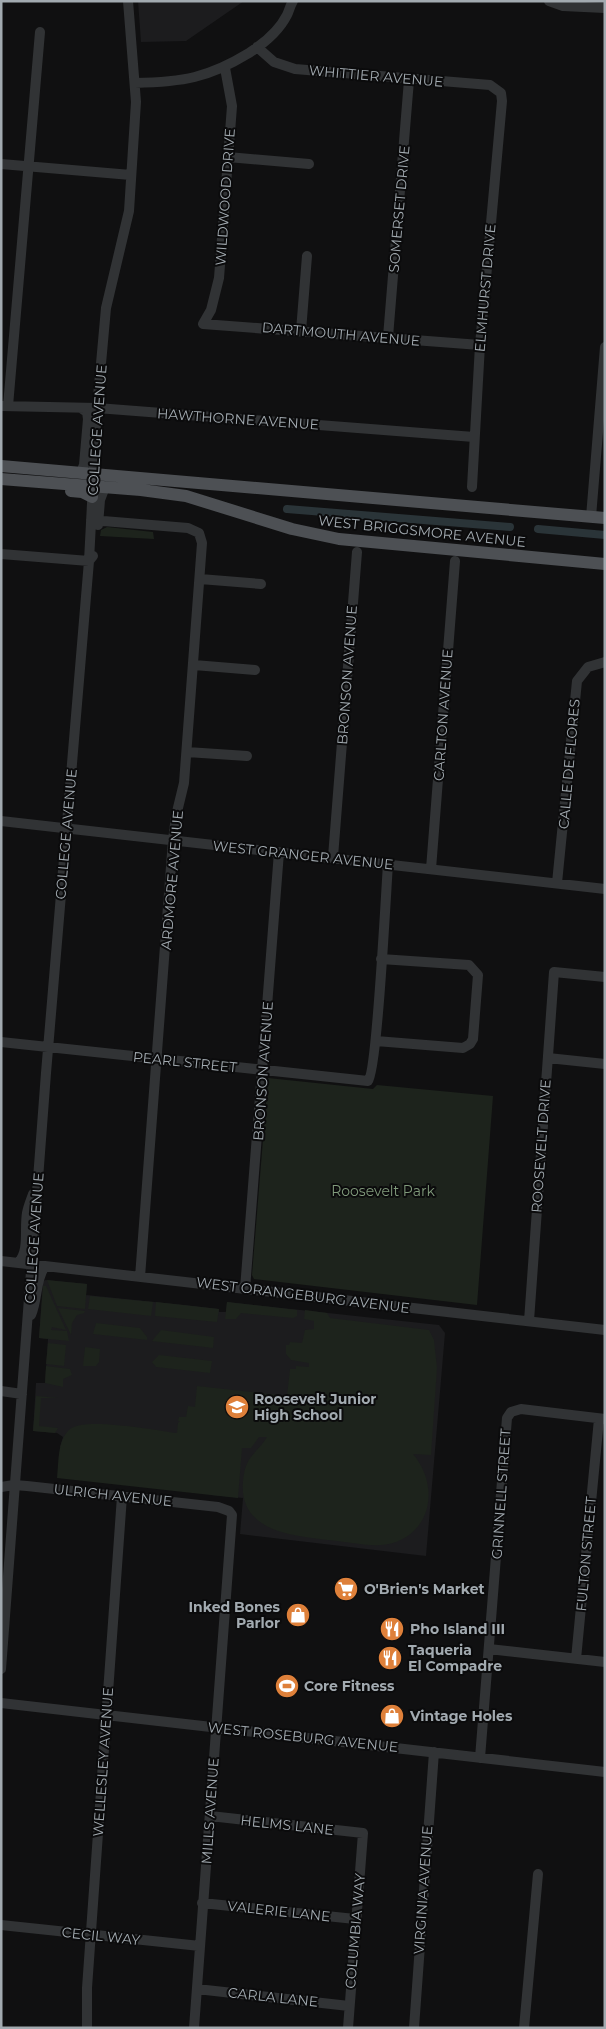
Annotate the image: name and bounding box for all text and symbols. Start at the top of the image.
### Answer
street label: WHITTIER AVENUE [308,61,444,91]
street label: WILDWOOD DRIVE [211,128,239,266]
street label: SOMERSET DRIVE [384,145,414,273]
street label: ELMHURST DRIVE [470,223,500,353]
street label: DARTMOUTH AVENUE [261,318,421,350]
street label: COLLEGE AVENUE [83,364,111,496]
street label: HAWTHORNE AVENUE [156,404,320,434]
street label: WEST BRIGGSMORE AVENUE [317,511,527,551]
street label: BRONSON AVENUE [333,605,361,745]
street label: CARLTON AVENUE [429,649,457,781]
street label: CALLE DE FLORES [554,698,584,830]
street label: COLLEGE AVENUE [51,768,81,900]
street label: ARDMORE AVENUE [157,809,187,951]
street label: WEST GRANGER AVENUE [212,837,394,873]
street label: BRONSON AVENUE [249,1001,277,1141]
street label: PEARL STREET [132,1048,238,1076]
street label: ROOSEVELT DRIVE [527,1079,555,1213]
street label: COLLEGE AVENUE [20,1172,48,1304]
park label: Roosevelt Park [331,1182,435,1200]
street label: WEST ORANGEBURG AVENUE [195,1273,411,1317]
place label: Roosevelt Junior High School [254,1390,376,1424]
school or university icon: Roosevelt Junior High School [224,1394,250,1420]
street label: GRINNELL STREET [487,1428,515,1560]
street label: ULRICH AVENUE [53,1480,173,1510]
street label: FULTON STREET [572,1496,600,1612]
supermarket icon: O'Brien's Market [333,1576,359,1602]
place label: O'Brien's Market [364,1580,485,1598]
place label: Inked Bones Parlor [189,1598,281,1632]
shop icon: Inked Bones Parlor [285,1602,311,1628]
restaurant icon: Pho Island III [379,1616,405,1642]
place label: Pho Island III [410,1620,505,1638]
place label: Taqueria El Compadre [408,1641,502,1675]
restaurant icon: Taqueria El Compadre [377,1645,403,1671]
sports icon: Core Fitness [274,1673,300,1699]
place label: Core Fitness [304,1677,395,1695]
street label: WELLESLEY AVENUE [89,1687,117,1837]
shop icon: Vintage Holes [379,1703,405,1729]
place label: Vintage Holes [409,1707,513,1725]
street label: WEST ROSEBURG AVENUE [207,1718,399,1756]
street label: MILLS AVENUE [197,1757,223,1865]
street label: HELMS LANE [239,1811,335,1839]
street label: VIRGINIA AVENUE [410,1825,436,1955]
street label: COLUMBIA WAY [341,1873,369,1989]
street label: VALERIE LANE [227,1897,331,1925]
street label: CECIL WAY [61,1923,141,1949]
street label: CARLA LANE [227,1983,319,2011]

